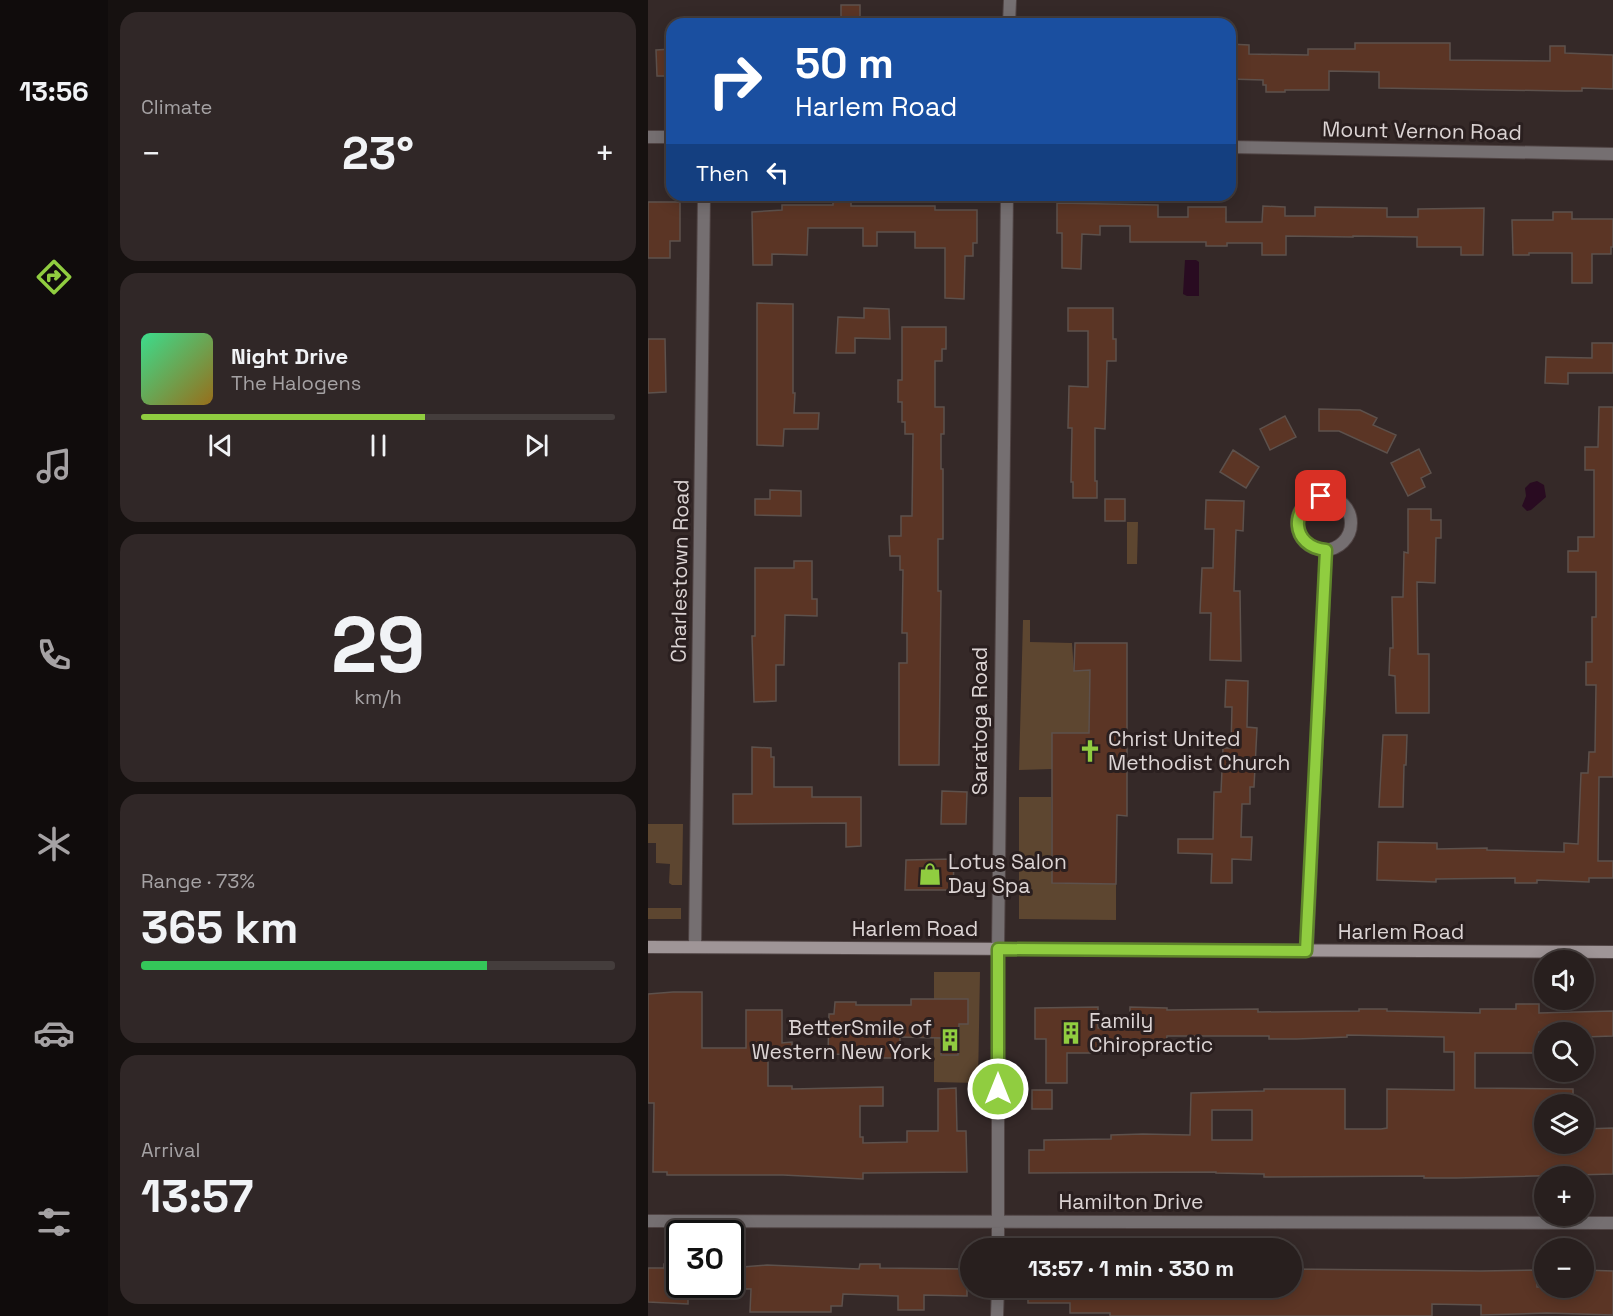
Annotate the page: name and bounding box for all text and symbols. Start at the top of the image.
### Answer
text: 50 m [795,37,894,90]
icon: right [696,42,774,120]
text: 13:56 [19,74,89,109]
text: Harlem Road [795,89,957,124]
text: Climate [141,94,212,120]
street label: Mount Vernon Road [1322,115,1522,146]
text: 23° [342,125,414,182]
text: − [141,133,161,175]
text: + [595,133,615,175]
icon: left [761,156,794,189]
text: Then [696,159,749,187]
icon: directions [33,256,75,298]
text: Night Drive [231,342,348,370]
text: The Halogens [231,370,361,396]
icon: previous [204,429,237,462]
icon: pause [362,429,395,462]
icon: next [520,429,553,462]
icon: music [33,445,75,487]
pin [1295,470,1346,521]
street label: Charlestown Road [664,479,695,663]
icon: arrive [1304,479,1337,512]
text: 29 [331,595,425,695]
icon: phone [33,634,75,676]
street label: Saratoga Road [966,647,993,795]
text: km/h [354,684,402,710]
place label: Christ United Methodist Church [1108,725,1290,776]
church icon: Christ United Methodist Church [1077,738,1103,764]
icon: climate [33,823,75,865]
place label: Lotus Salon Day Spa [948,848,1067,899]
shop icon: Lotus Salon Day Spa [917,861,943,887]
text: Range · 73% [141,868,255,894]
text: 365 km [141,899,298,956]
street label: Harlem Road [852,915,978,942]
street label: Harlem Road [1338,918,1464,945]
map controls [1534,950,1594,1298]
button: sound [1534,950,1594,1010]
place label: Family Chiropractic [1089,1007,1213,1058]
icon: car [33,1012,75,1054]
place label: BetterSmile of Western New York [751,1014,932,1065]
building icon: Family Chiropractic [1058,1020,1084,1046]
button: search [1534,1022,1594,1082]
building icon: BetterSmile of Western New York [937,1027,963,1053]
position arrow [966,1057,1030,1121]
button: layers [1534,1094,1594,1154]
text: Arrival [141,1137,200,1163]
button: + [1534,1166,1594,1226]
text: 13:57 [141,1168,254,1225]
street label: Hamilton Drive [1058,1188,1204,1215]
icon: filters [33,1201,75,1243]
speed limit sign: 30 [666,1220,744,1298]
button: − [1534,1238,1594,1298]
text: 13:57 · 1 min · 330 m [1028,1254,1234,1282]

